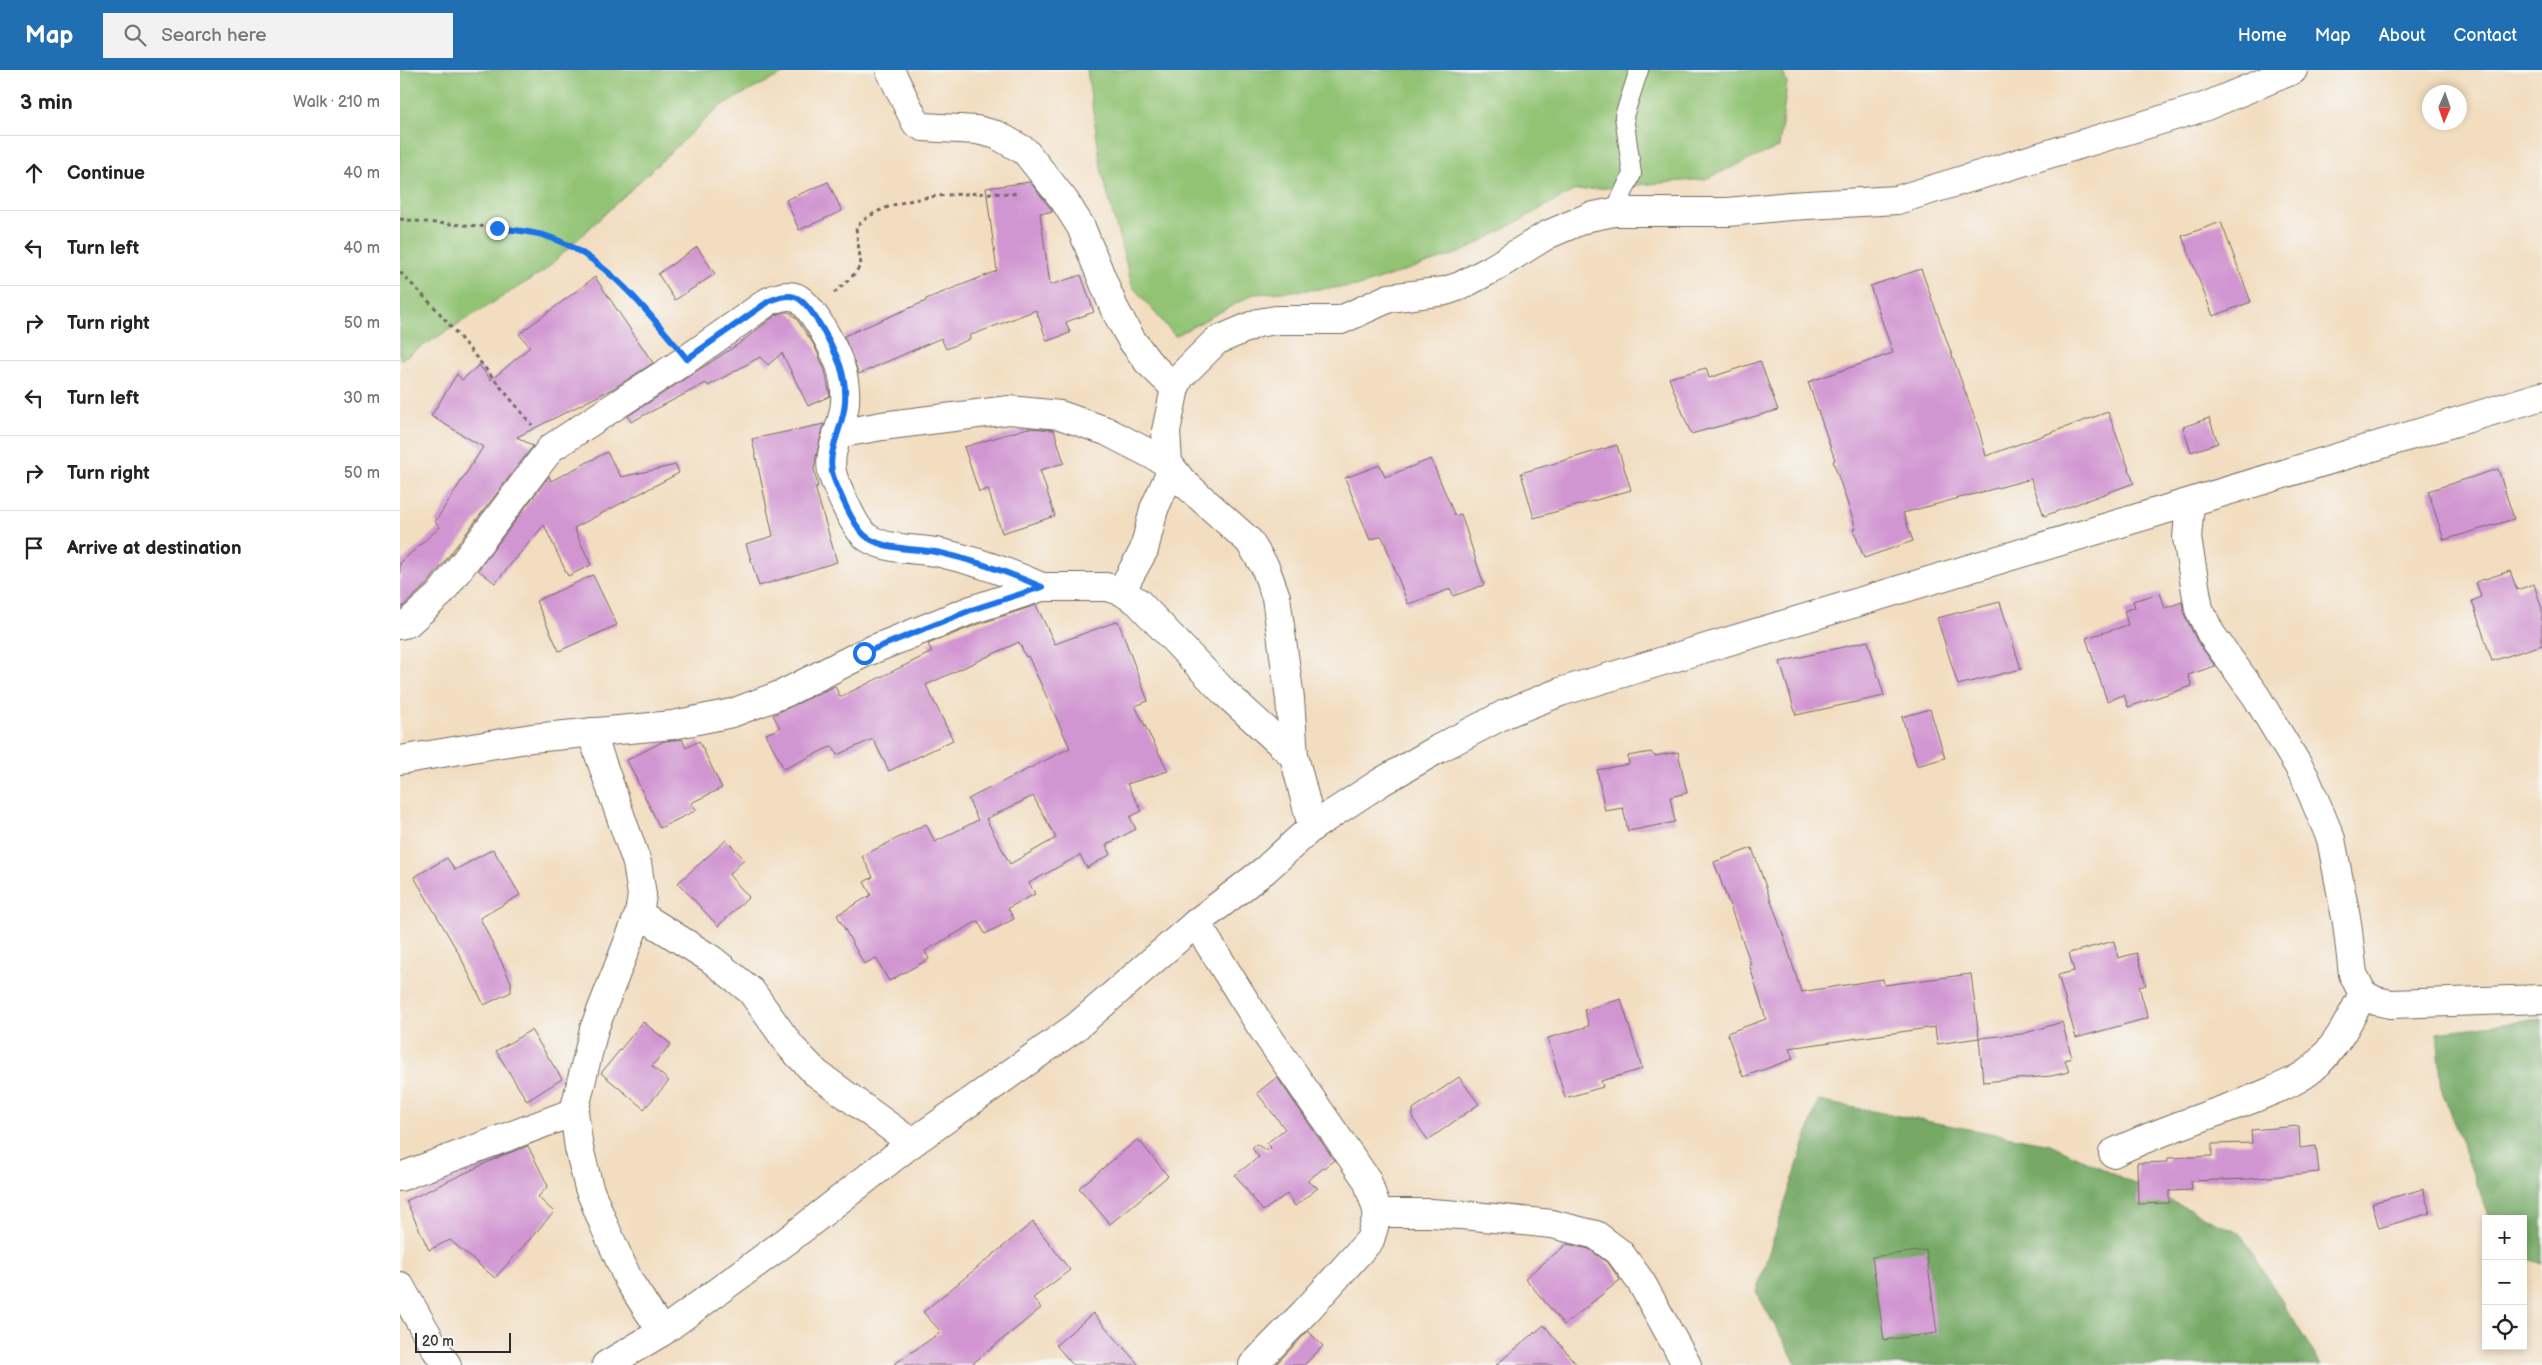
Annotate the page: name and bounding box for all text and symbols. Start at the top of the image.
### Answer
search box [103,13,453,58]
text: Map [25,21,73,50]
icon: search [121,21,149,49]
text: Search here [161,24,267,47]
text: Home [2238,25,2287,46]
text: Map [2315,25,2351,46]
text: About [2379,25,2426,46]
text: Contact [2454,25,2517,46]
north arrow [2422,85,2467,130]
text: 3 min [20,90,73,115]
text: Walk · 210 m [293,93,380,112]
icon: ahead [20,159,48,187]
text: Continue [67,162,145,185]
text: 40 m [343,164,380,183]
route end [486,217,509,240]
icon: left [20,234,48,262]
text: Turn left [67,237,139,260]
text: 40 m [343,239,380,258]
icon: right [20,309,48,337]
text: Turn right [67,312,150,335]
text: 50 m [344,314,380,333]
icon: left [20,384,48,412]
text: Turn left [67,387,139,410]
text: 30 m [343,389,380,408]
icon: right [20,459,48,487]
text: Turn right [67,462,150,485]
text: 50 m [344,464,380,483]
icon: arrive [20,534,48,562]
text: Arrive at destination [67,537,242,560]
route start [853,642,876,665]
map controls [2482,1215,2527,1350]
button: + [2482,1215,2527,1260]
button: − [2482,1260,2527,1305]
button: locate [2482,1305,2527,1350]
scale bar [415,1330,511,1353]
text: 20 m [422,1333,454,1350]

